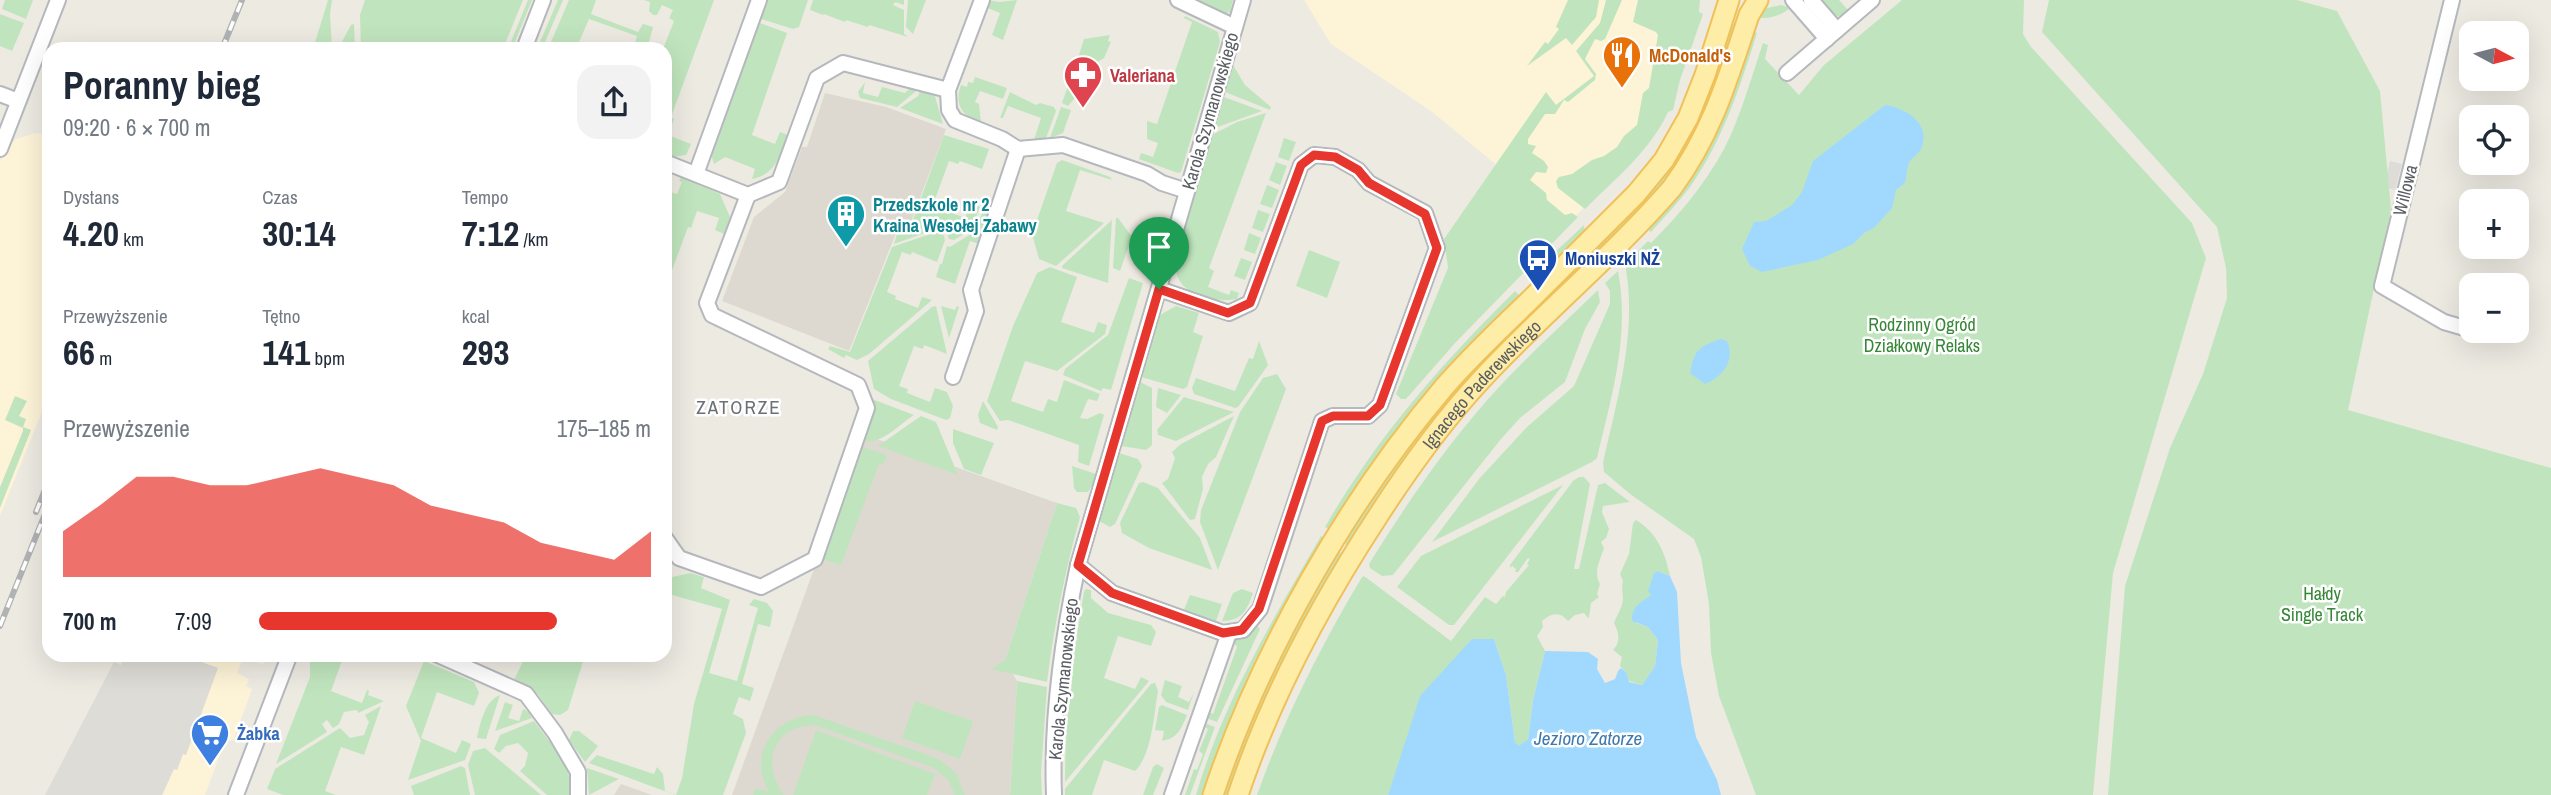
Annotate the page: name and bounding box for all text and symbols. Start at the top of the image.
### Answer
north arrow [2459,21,2529,91]
map controls [2459,21,2529,343]
street label: Karola Szymanowskiego [1176,29,1244,193]
restaurant icon: McDonald's [1601,34,1643,89]
place label: McDonald's [1649,43,1731,68]
pharmacy icon: Valeriana [1062,54,1104,109]
text: Poranny bieg [63,60,260,111]
place label: Valeriana [1110,63,1176,88]
button: share [577,65,651,139]
button: locate [2459,105,2529,175]
text: 09:20 · 6 × 700 m [63,112,210,143]
street label: Willowa [2387,162,2423,218]
text: Dystans [63,184,119,210]
text: Czas [262,184,298,210]
text: Tempo [462,184,508,210]
button: + [2459,189,2529,259]
place label: Przedszkole nr 2 Kraina Wesołej Zabawy [873,192,1038,238]
building icon: Przedszkole nr 2 Kraina Wesołej Zabawy [825,193,867,248]
text: 4.20 [63,210,119,257]
text: 30:14 [262,210,336,257]
text: 7:12 [462,210,519,257]
pin [1129,217,1189,289]
text: km [119,226,144,252]
text: /km [519,226,549,252]
icon: arrive [1140,228,1178,266]
bus stop icon: Moniuszki NŻ [1517,237,1559,292]
place label: Moniuszki NŻ [1565,246,1660,271]
button: − [2459,273,2529,343]
text: Przewyższenie [63,303,168,329]
text: Tętno [262,303,300,329]
text: kcal [462,303,489,329]
park label: Rodzinny Ogród Działkowy Relaks [1864,312,1980,358]
street label: Ignacego Paderewskiego [1416,314,1546,454]
text: 66 [63,329,95,376]
text: 141 [262,329,310,376]
text: 293 [462,329,510,376]
text: m [95,345,112,371]
text: bpm [310,345,345,371]
district label: ZATORZE [696,394,782,420]
text: Przewyższenie [63,413,190,444]
text: 175–185 m [557,413,651,444]
park label: Hałdy Single Track [2281,581,2364,627]
street label: Karola Szymanowskiego [1042,597,1084,761]
text: 700 m [63,606,116,637]
text: 7:09 [175,606,212,637]
supermarket icon: Żabka [189,712,231,767]
place label: Żabka [237,721,280,746]
water label: Jezioro Zatorze [1533,725,1642,751]

